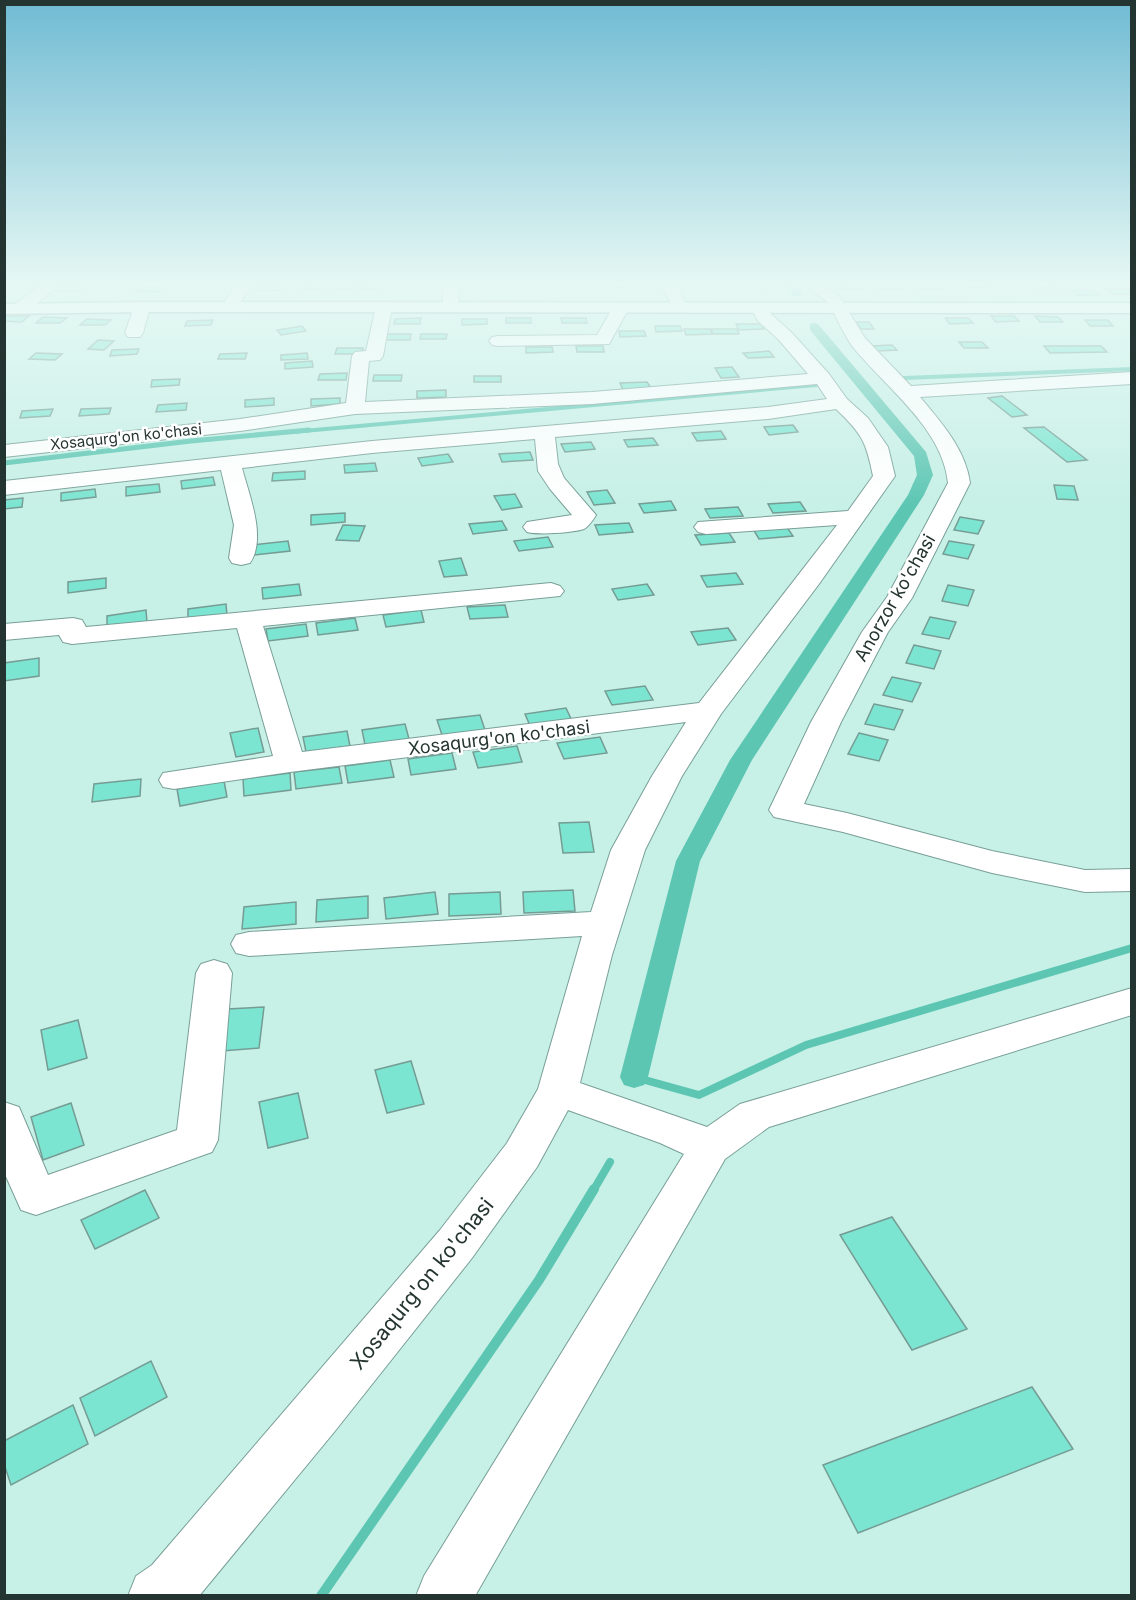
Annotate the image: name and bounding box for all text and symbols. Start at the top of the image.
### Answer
street label: Xosaqurg'on ko'chasi [49,419,203,454]
street label: Anorzor ko'chasi [850,531,939,665]
street label: Xosaqurg'on ko'chasi [407,716,591,759]
street label: Xosaqurg'on ko'chasi [345,1193,499,1375]

